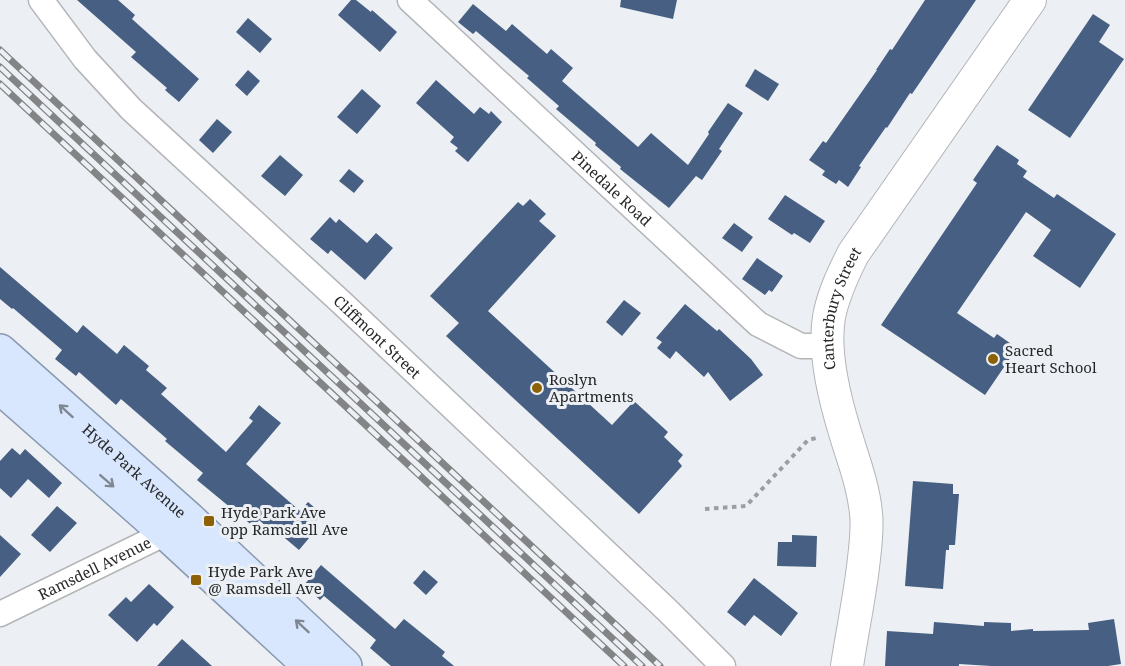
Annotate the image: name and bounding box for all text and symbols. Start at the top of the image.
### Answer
street label: Pinedale Road [568,146,656,230]
street label: Canterbury Street [817,243,865,371]
street label: Cliffmont Street [330,290,425,383]
place label: Sacred Heart School [1005,340,1097,377]
marker: Sacred Heart School [986,352,1000,366]
place label: Roslyn Apartments [549,369,634,406]
marker: Roslyn Apartments [530,381,544,395]
one-way arrow [59,404,74,418]
street label: Hyde Park Avenue [78,419,191,522]
one-way arrow [99,474,114,488]
place label: Hyde Park Ave opp Ramsdell Ave [221,502,348,539]
marker: Hyde Park Ave opp Ramsdell Ave [202,514,216,528]
street label: Ramsdell Avenue [35,532,154,604]
place label: Hyde Park Ave @ Ramsdell Ave [208,561,322,598]
marker: Hyde Park Ave @ Ramsdell Ave [189,573,203,587]
one-way arrow [295,619,310,633]

